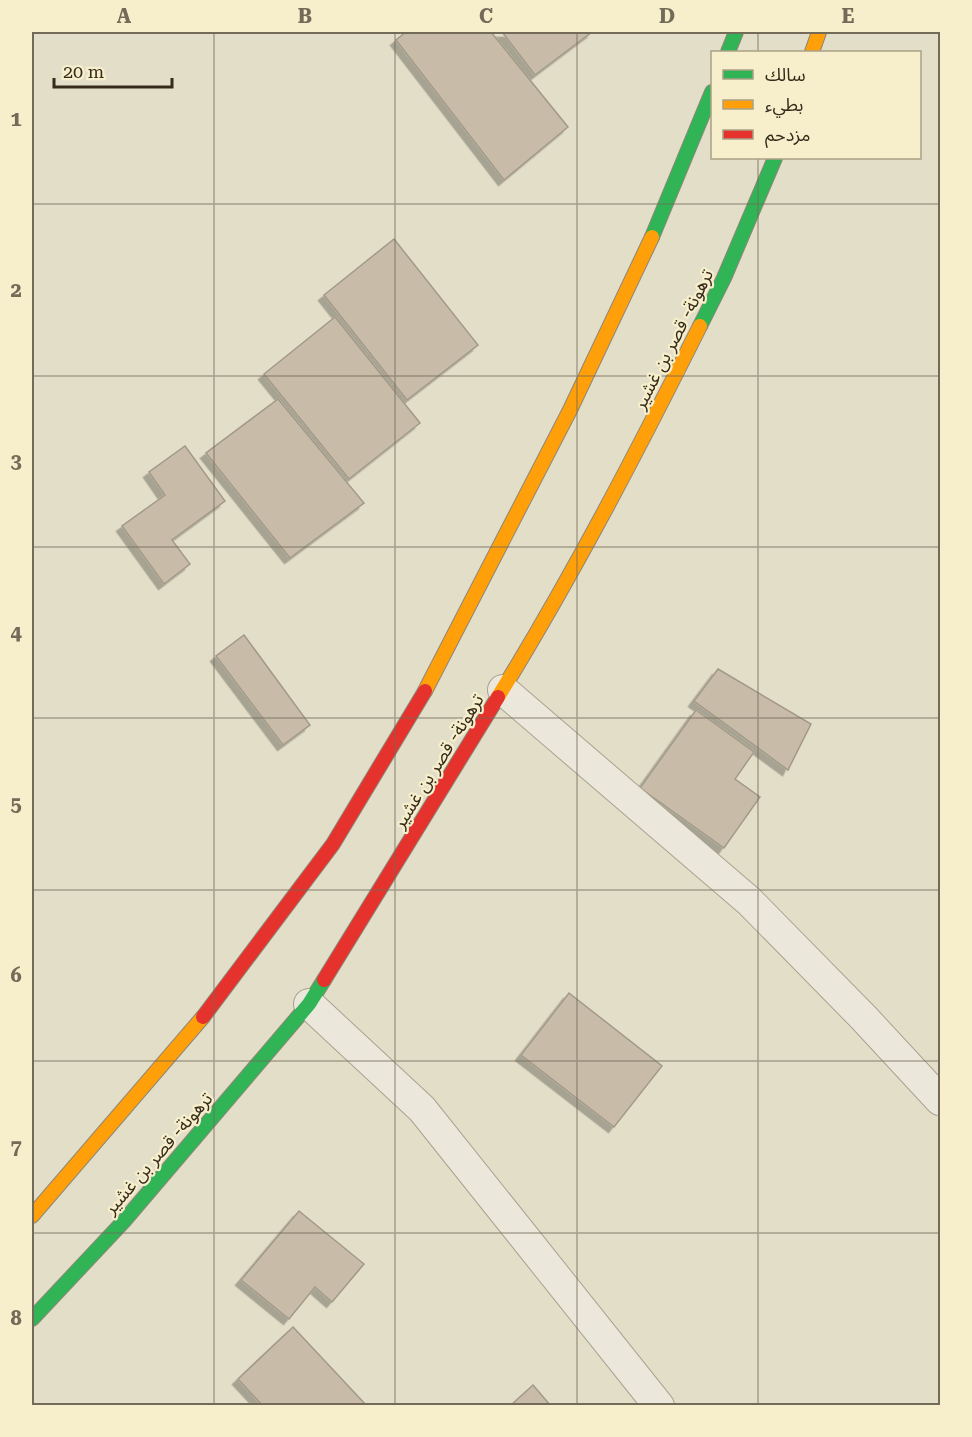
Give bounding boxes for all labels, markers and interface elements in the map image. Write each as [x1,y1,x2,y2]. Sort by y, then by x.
text: A [117,4,132,28]
text: B [298,4,312,28]
text: C [479,4,493,28]
text: D [659,4,675,28]
text: E [842,4,855,28]
scale bar [54,51,172,89]
legend [711,51,921,159]
text: 20 m [63,61,104,82]
text: سالك [765,64,806,85]
text: بطيء [765,94,803,118]
text: 1 [10,107,22,131]
text: مزدحم [765,124,810,148]
street label: ترهونة- قصر بن غشير [628,266,718,414]
text: 2 [10,278,22,302]
text: 3 [10,449,22,473]
text: 4 [10,621,22,645]
street label: ترهونة- قصر بن غشير [388,690,489,833]
text: 5 [10,792,22,816]
text: 6 [10,963,22,987]
street label: ترهونة- قصر بن غشير [99,1088,217,1220]
text: 7 [10,1135,22,1159]
text: 8 [10,1306,22,1330]

